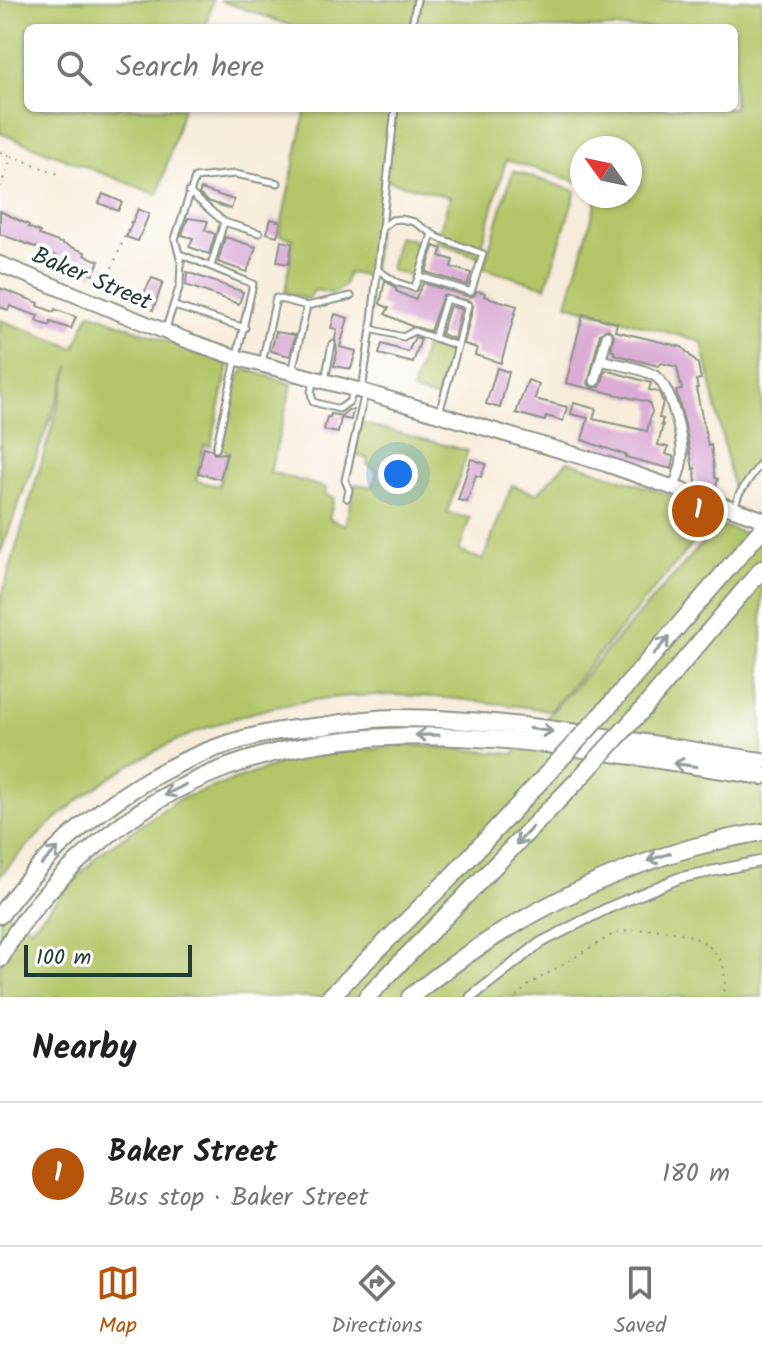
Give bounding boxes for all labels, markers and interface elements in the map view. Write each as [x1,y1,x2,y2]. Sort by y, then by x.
search box [24,24,738,112]
text: Search here [116,44,264,92]
icon: search [52,46,96,90]
north arrow [570,136,642,208]
street label: Baker Street [25,237,158,322]
your location [378,454,418,494]
pin: 1 [672,481,724,541]
one-way arrow [652,636,670,656]
one-way arrow [527,722,554,737]
one-way arrow [414,728,441,743]
one-way arrow [673,757,698,772]
one-way arrow [164,782,188,798]
one-way arrow [516,826,534,846]
one-way arrow [40,847,59,866]
one-way arrow [647,851,672,866]
scale bar [24,941,192,977]
text: 100 m [36,941,91,976]
text: Nearby [32,1022,137,1076]
text: Baker Street [108,1129,278,1177]
text: 1 [54,1153,62,1195]
text: 180 m [662,1153,730,1195]
text: Bus stop · Baker Street [108,1177,369,1219]
tab: Map [96,1261,140,1344]
tab: Directions [331,1261,423,1344]
tab: Saved [614,1261,666,1344]

